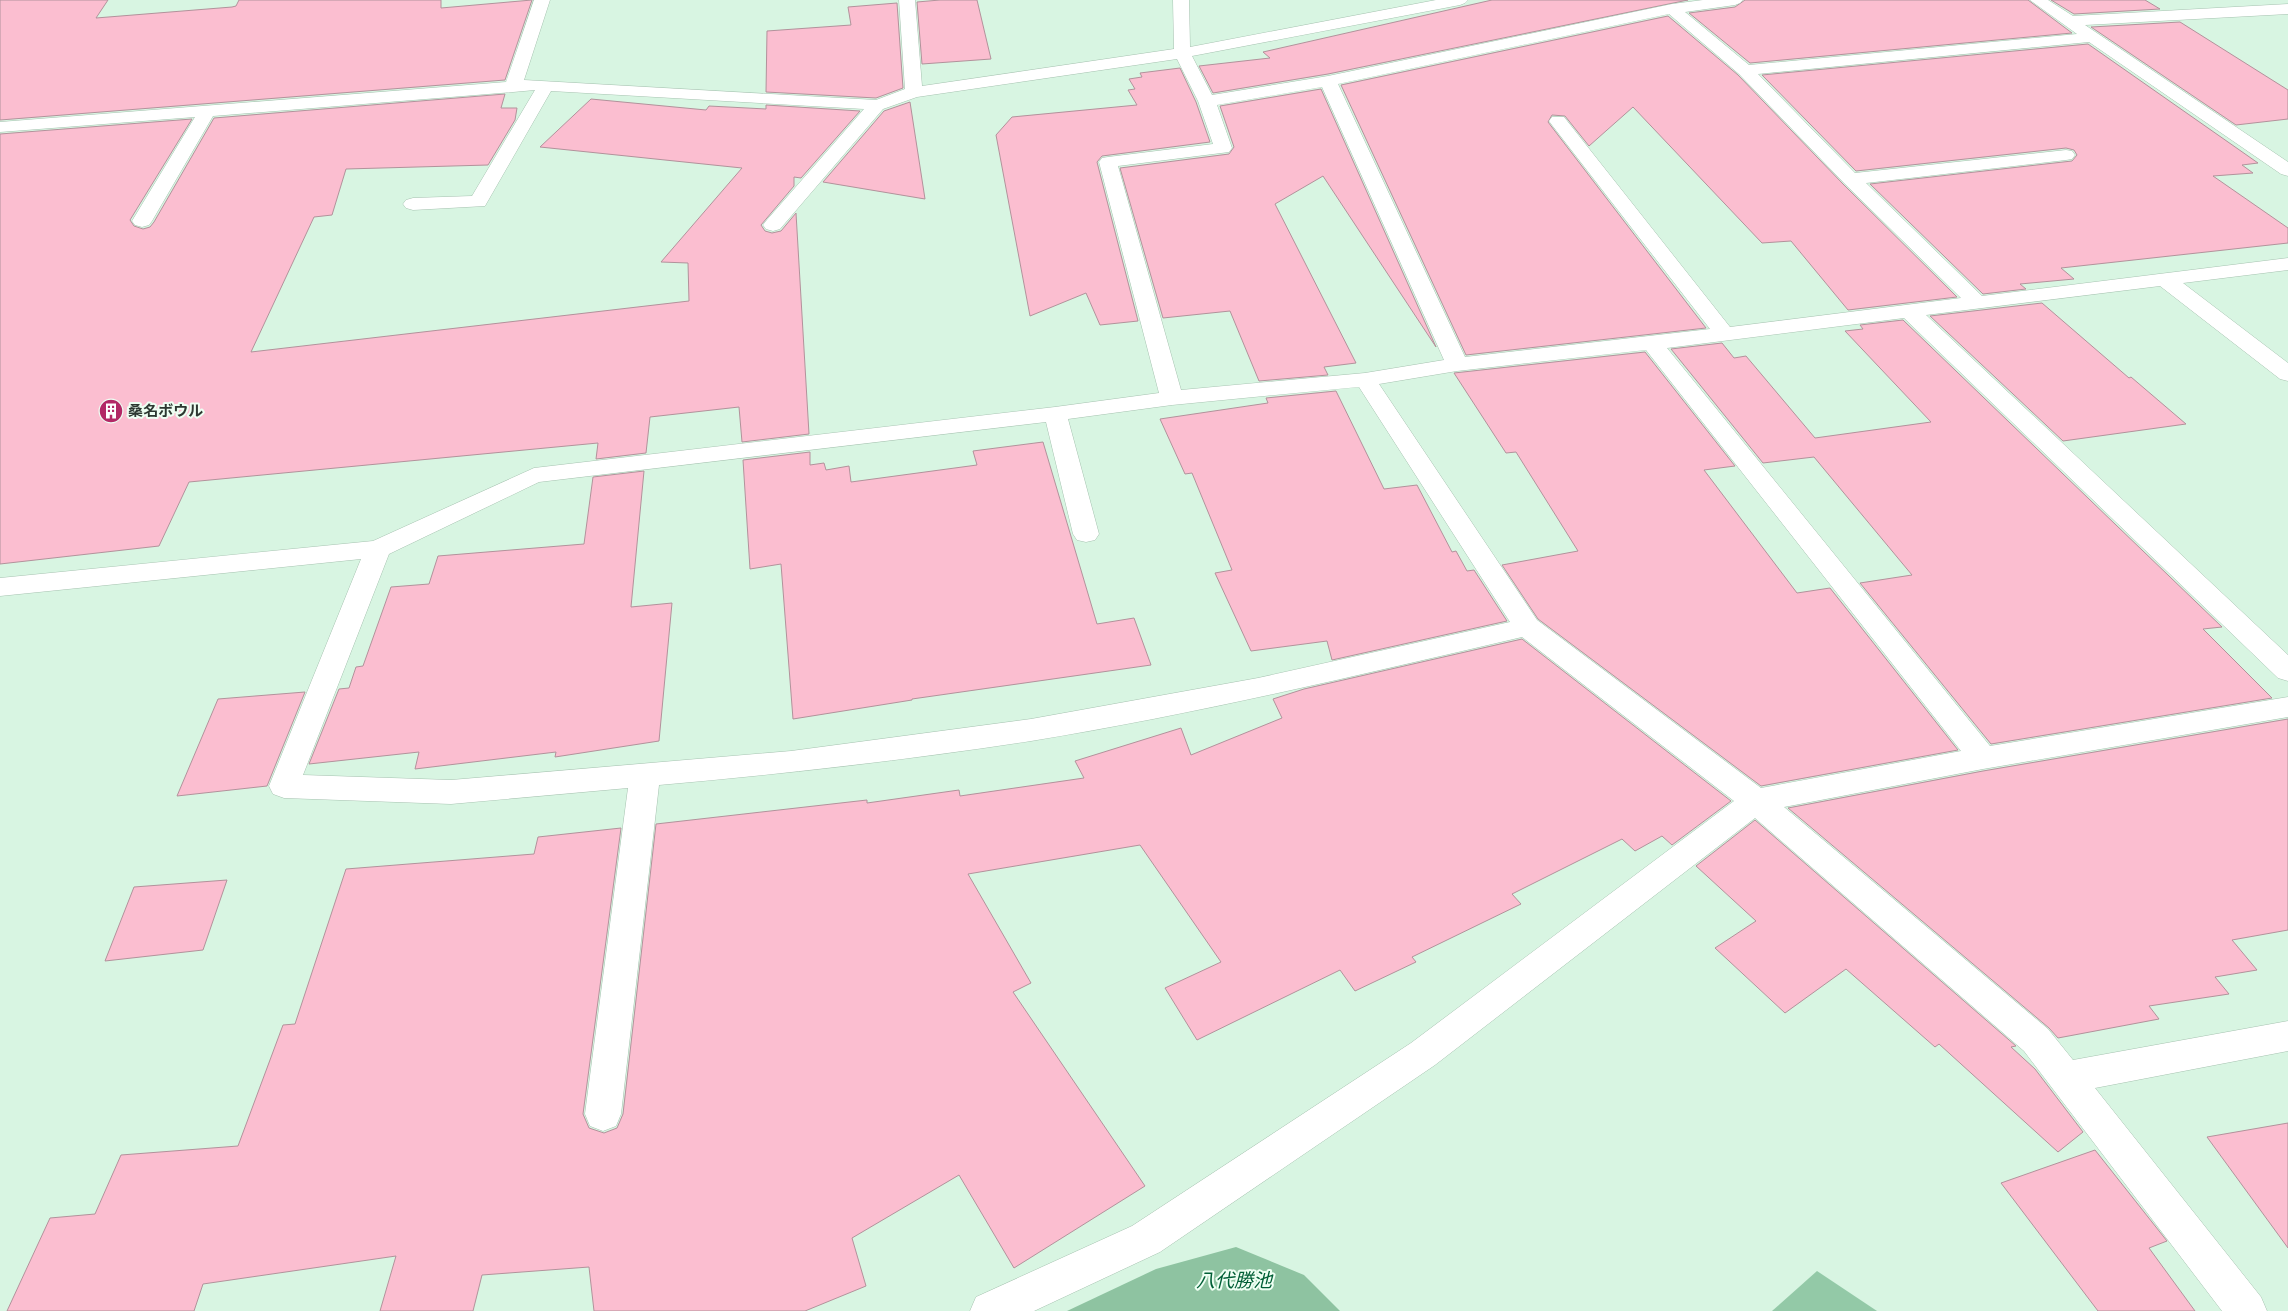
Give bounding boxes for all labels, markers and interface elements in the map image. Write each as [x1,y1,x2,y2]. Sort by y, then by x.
building icon: 桑名ボウル [98,398,124,424]
place label: 桑名ボウル [128,401,203,420]
water label: 八代勝池 [1196,1269,1274,1292]

